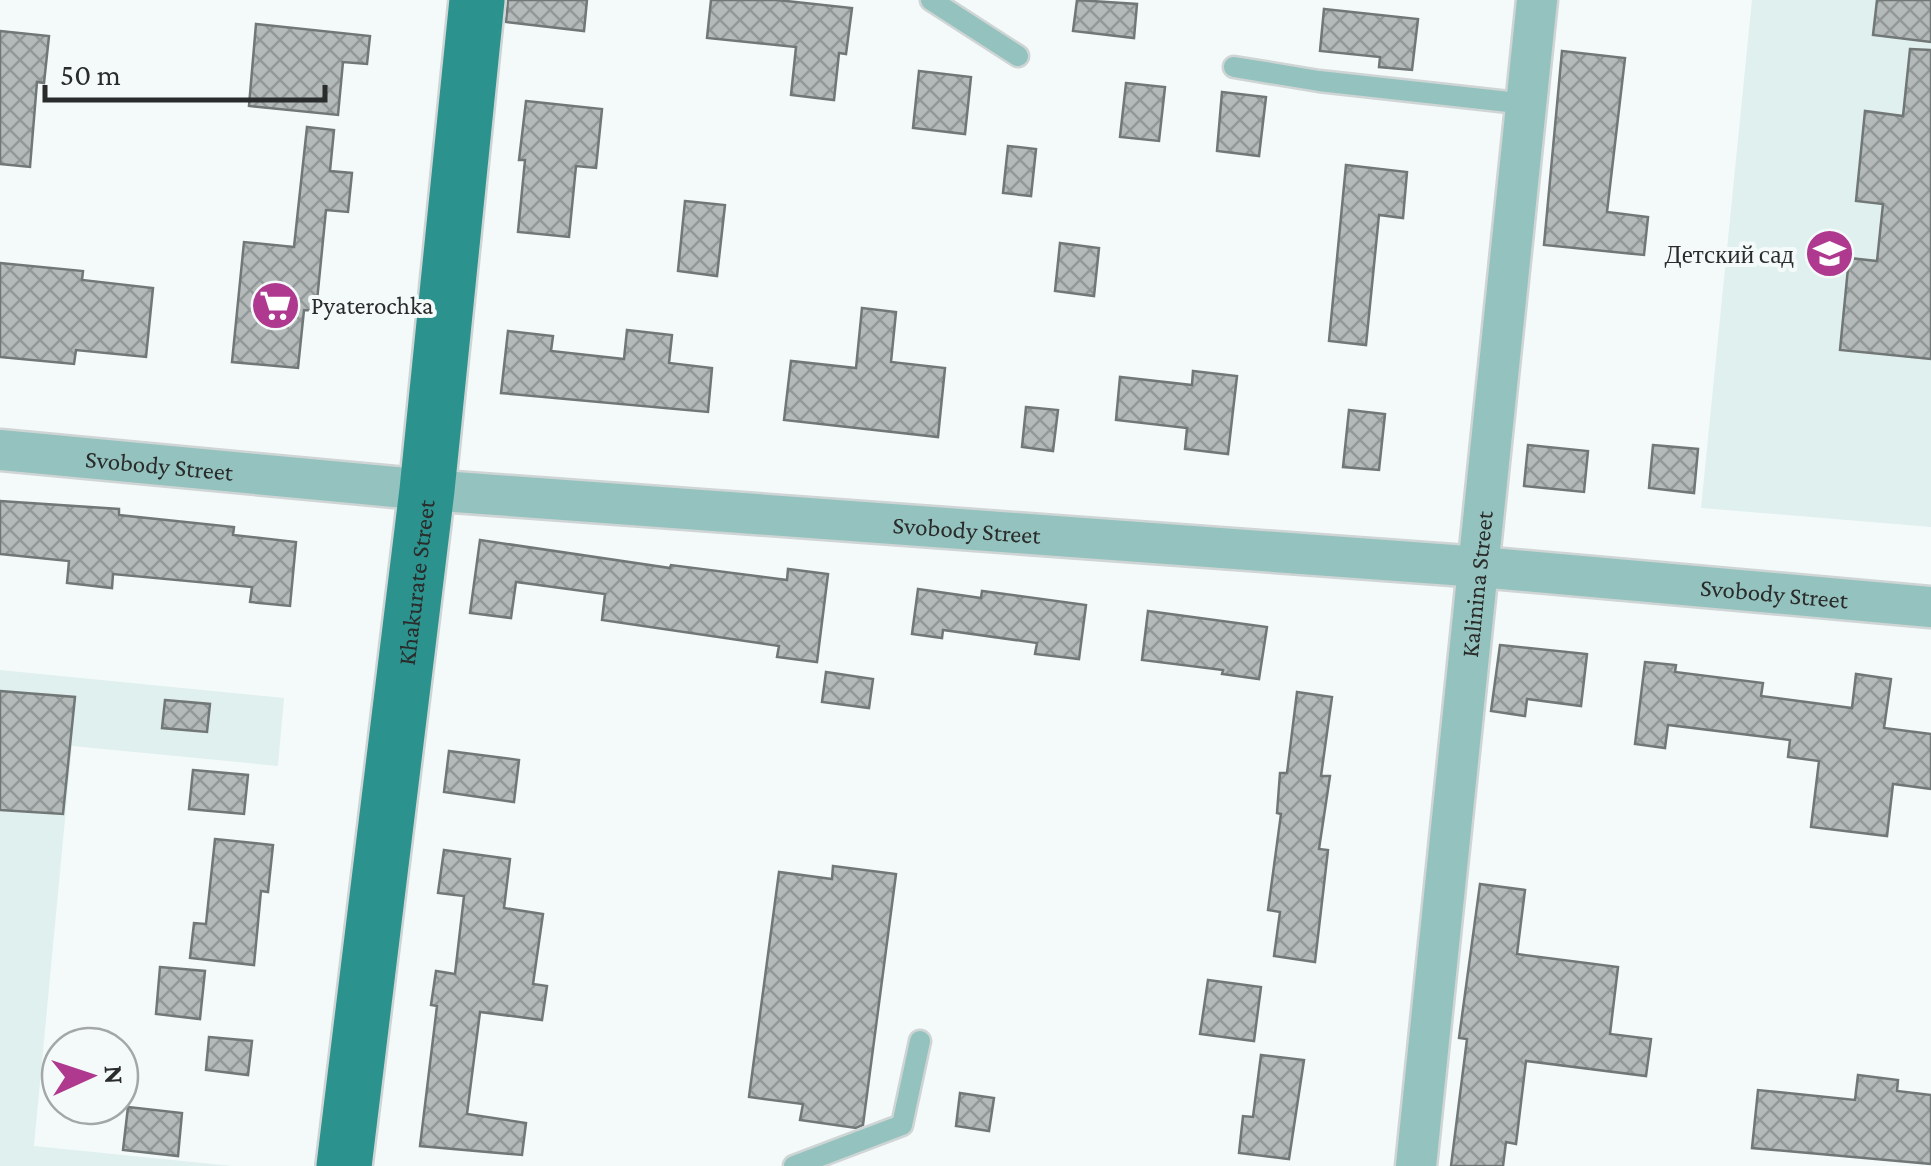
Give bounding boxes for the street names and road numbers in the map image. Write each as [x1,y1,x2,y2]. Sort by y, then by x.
street label: Svobody Street [84,445,235,485]
street label: Khakurate Street [392,497,439,667]
street label: Kalinina Street [1455,509,1497,659]
street label: Svobody Street [892,511,1042,548]
street label: Svobody Street [1699,573,1850,613]

